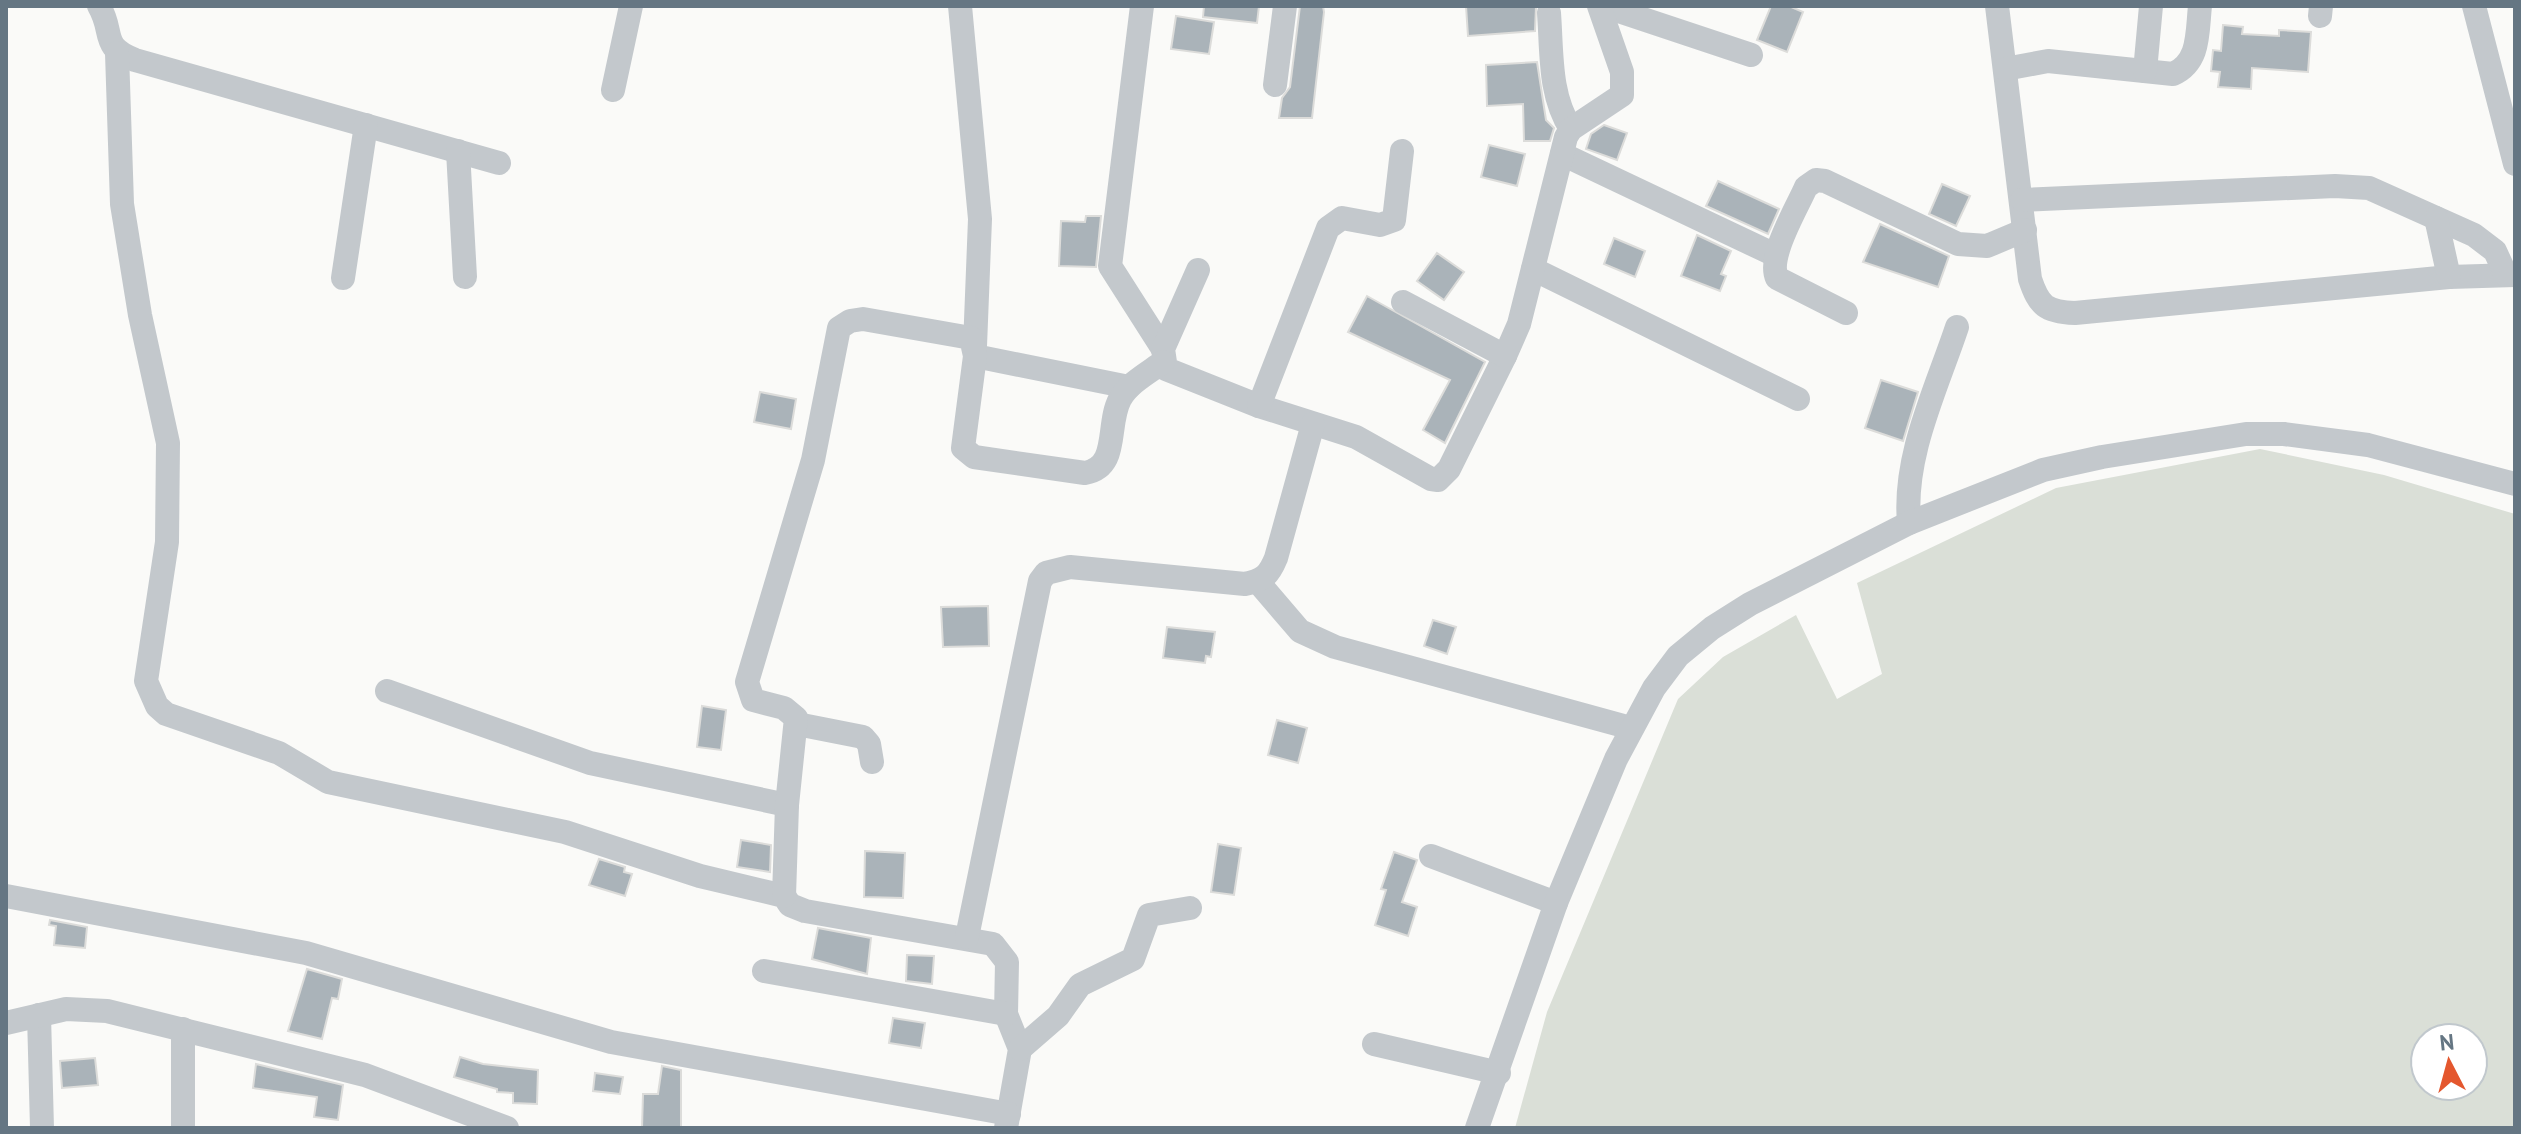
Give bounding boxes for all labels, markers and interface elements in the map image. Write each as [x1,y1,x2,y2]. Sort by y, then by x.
north arrow [2409,1022,2489,1102]
text: N [2438,1027,2456,1057]

